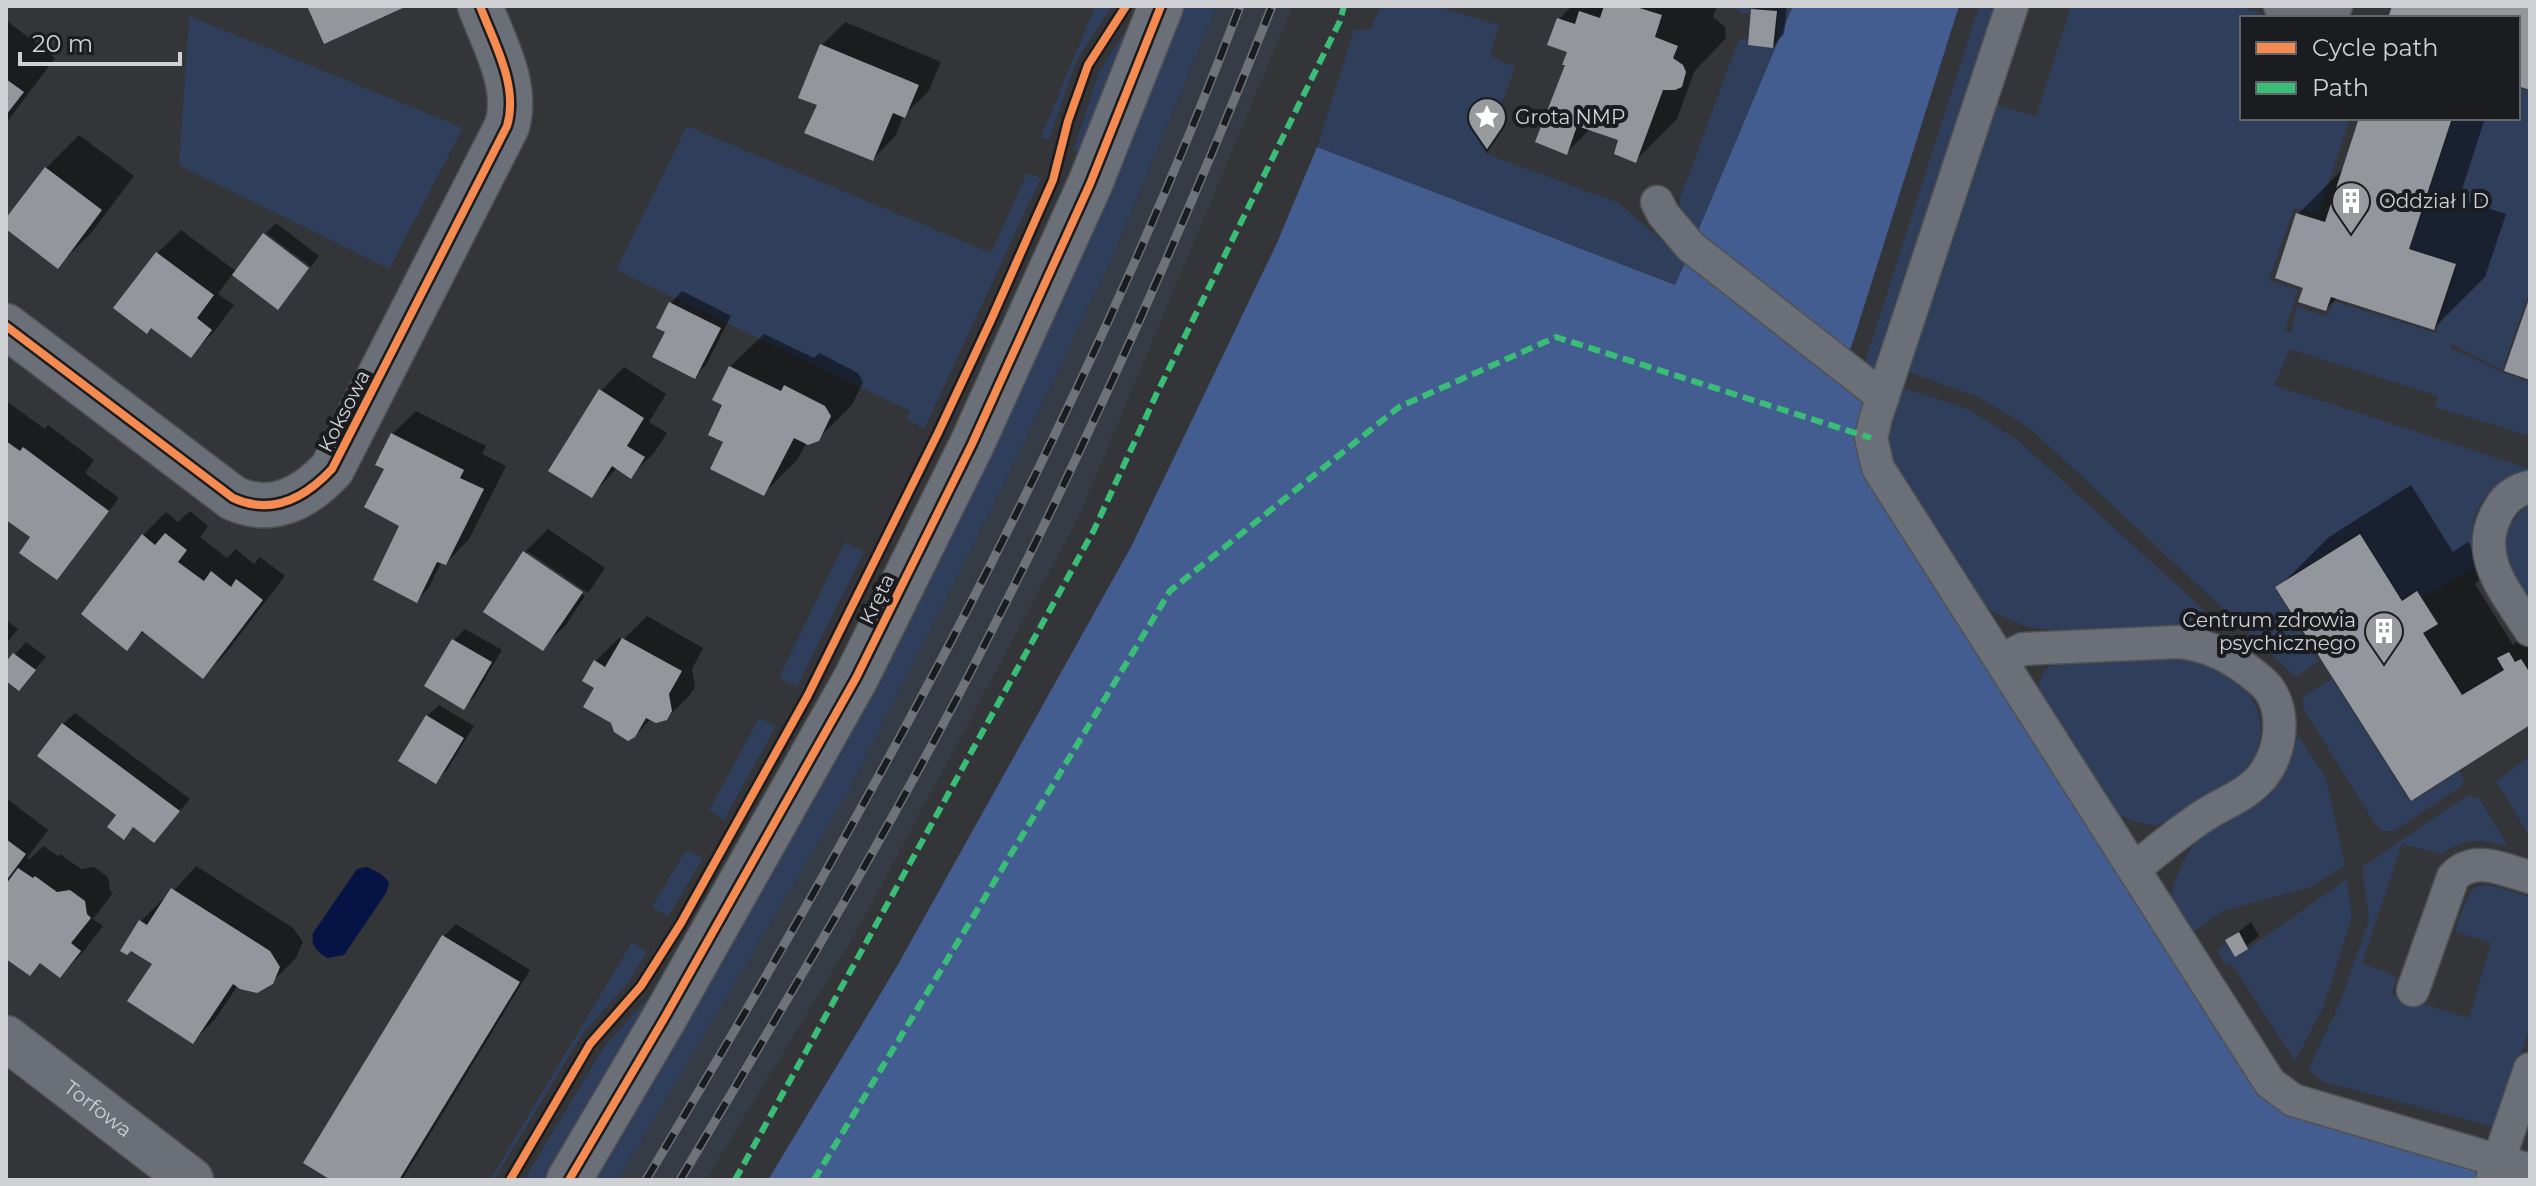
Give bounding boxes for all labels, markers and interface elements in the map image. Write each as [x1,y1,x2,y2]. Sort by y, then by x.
scale bar [20,16,180,66]
legend [2240,16,2520,120]
text: 20 m [32,29,93,58]
text: Cycle path [2312,33,2439,62]
text: Path [2312,73,2369,102]
place icon: Grota NMP [1466,96,1508,151]
place label: Grota NMP [1515,105,1625,129]
building icon: Oddział I D [2330,180,2372,235]
place label: Oddział I D [2379,189,2489,213]
street label: Koksowa [313,366,375,456]
street label: Kręta [855,570,899,628]
place label: Centrum zdrowia psychicznego [2182,608,2356,655]
building icon: Centrum zdrowia psychicznego [2363,610,2405,665]
street label: Torfowa [59,1075,137,1142]

